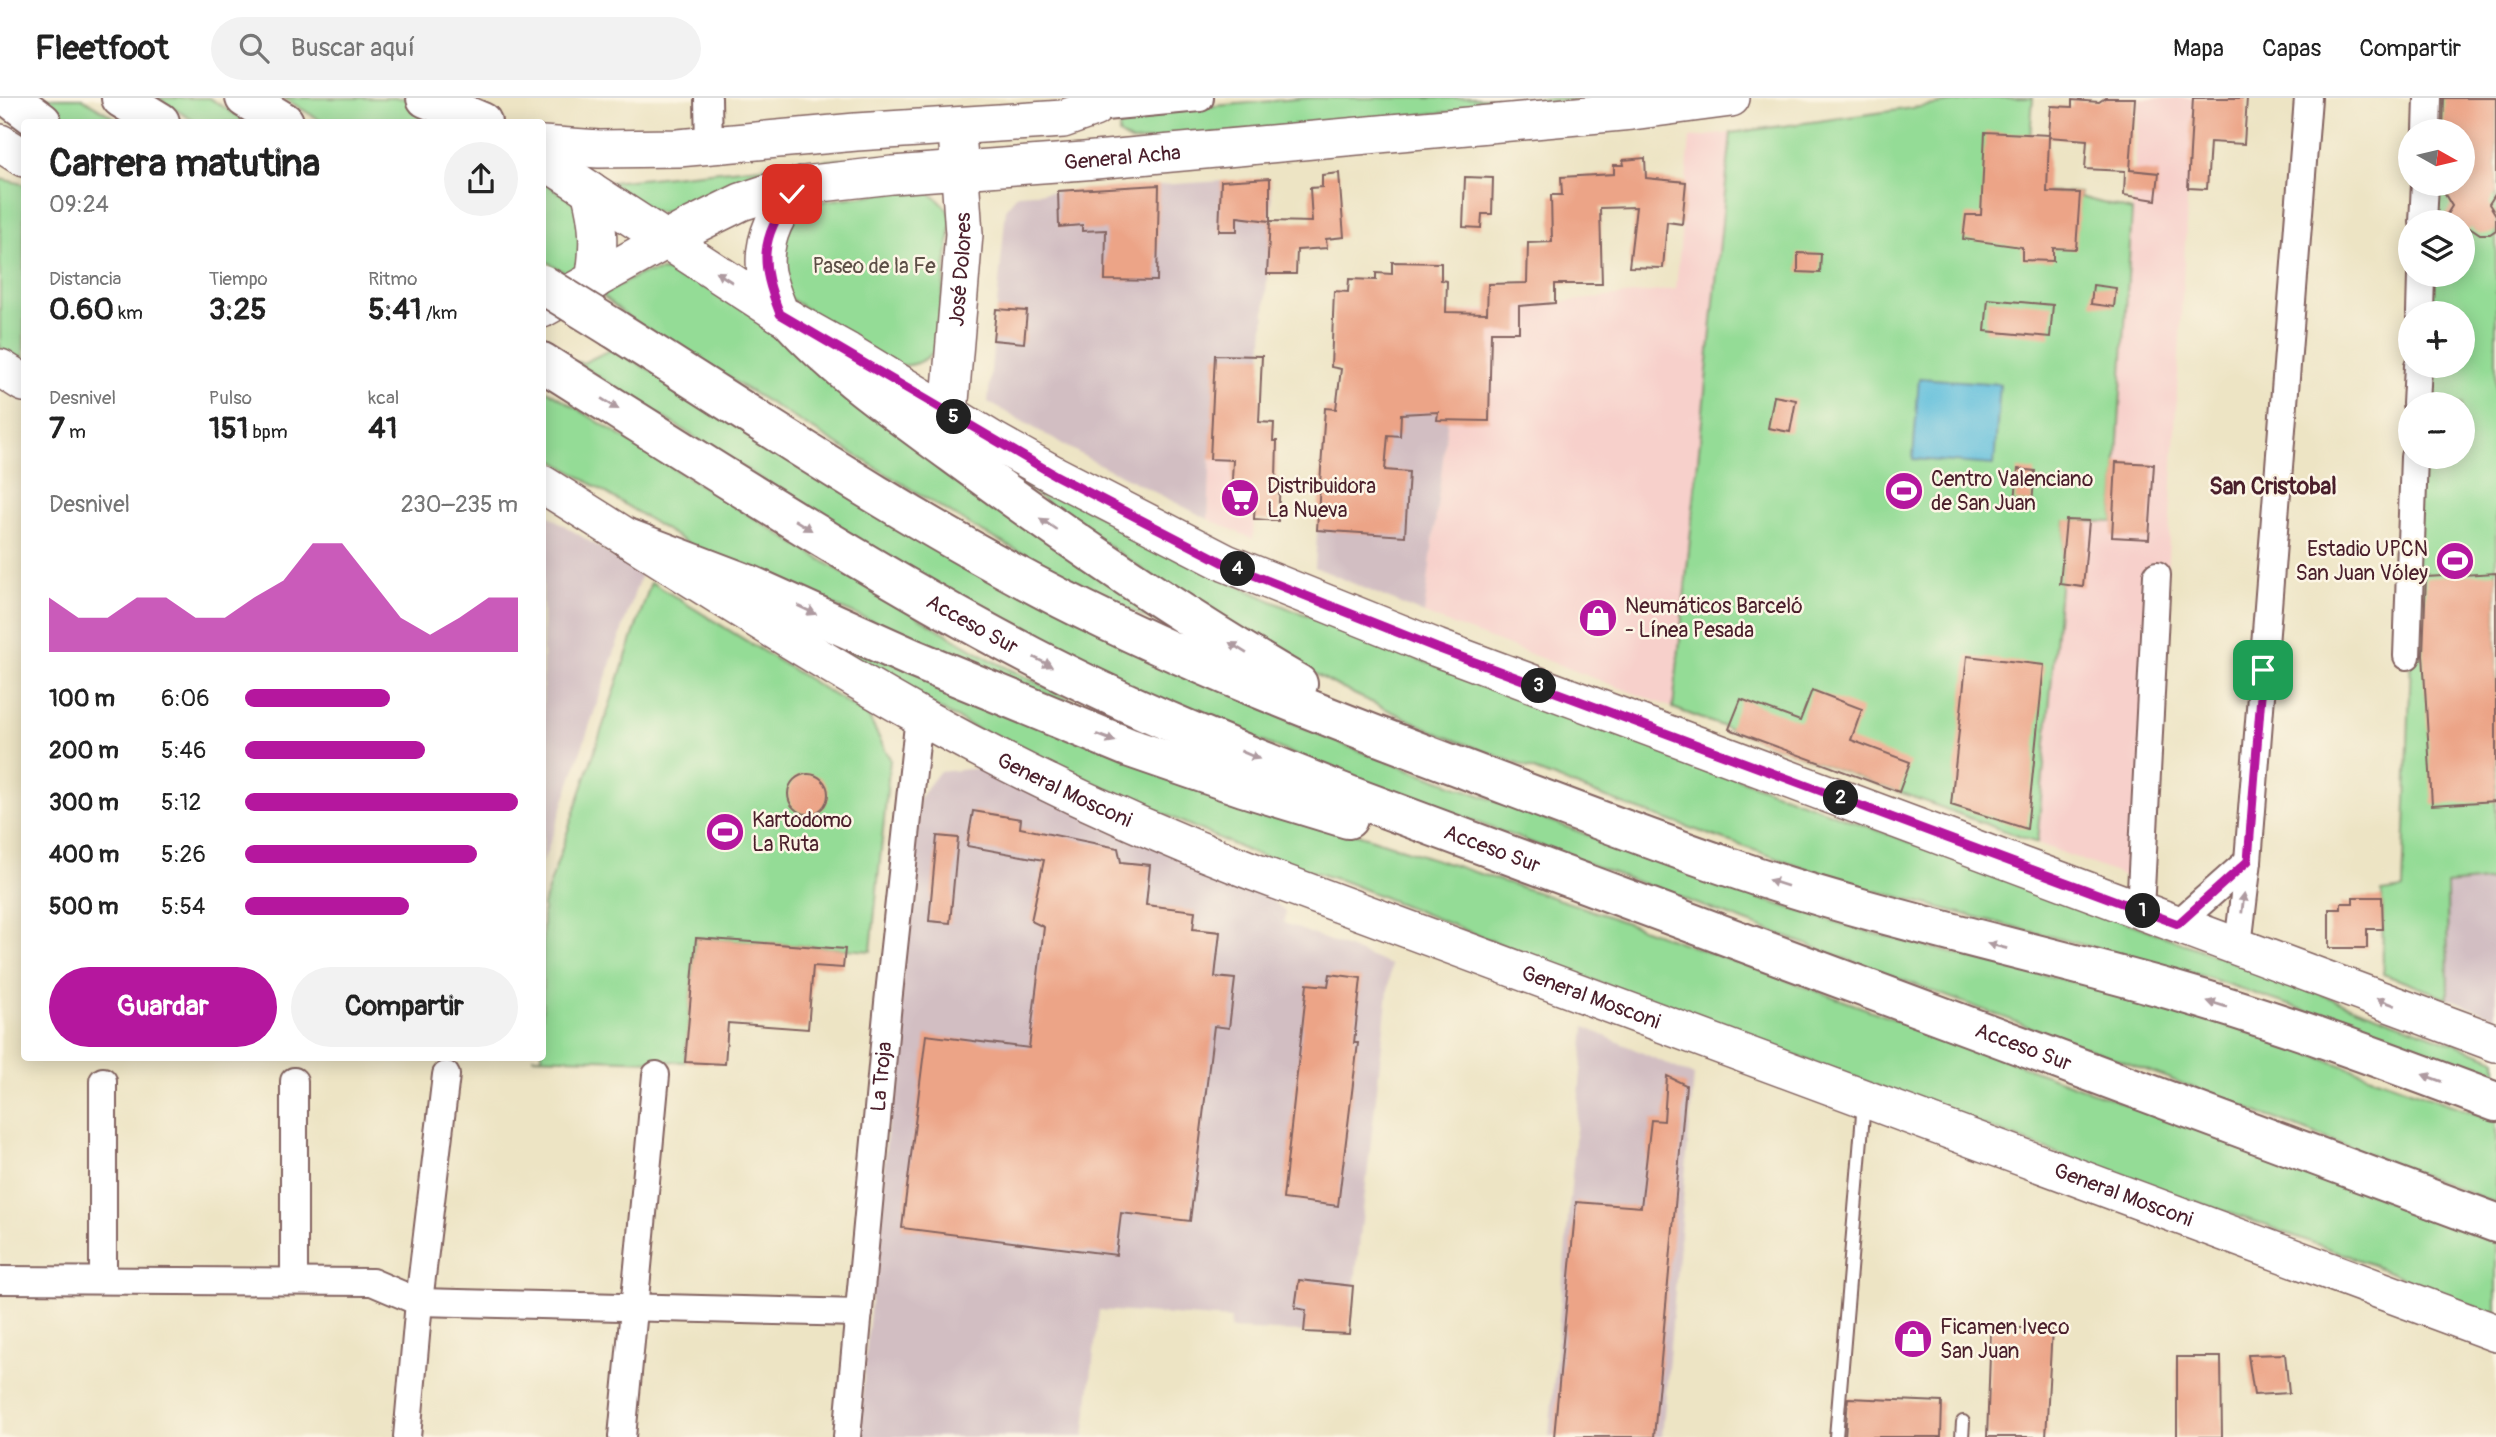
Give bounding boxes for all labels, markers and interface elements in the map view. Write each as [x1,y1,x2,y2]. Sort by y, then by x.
search box [211,17,701,80]
text: Fleetfoot [35,28,169,69]
icon: search [235,29,273,67]
text: Buscar aquí [291,32,415,64]
text: Mapa [2173,34,2224,63]
text: Capas [2262,34,2321,63]
text: Compartir [2359,34,2461,63]
north arrow [2398,119,2474,196]
map controls [2398,119,2475,469]
street label: General Acha [1063,139,1182,176]
text: Carrera matutina [49,140,320,188]
button: share [444,142,518,216]
pin [762,164,822,224]
icon: check [773,175,811,213]
text: 09:24 [49,190,109,219]
button: layers [2398,210,2475,287]
street label: José Dolores [943,211,978,327]
park label: Paseo de la Fe [812,253,936,280]
text: Distancia [49,267,121,291]
text: Tiempo [209,267,268,291]
text: Ritmo [368,267,417,291]
one-way arrow [715,270,733,284]
text: 0.60 [49,291,114,328]
text: 3:25 [209,291,266,328]
text: 5:41 [368,291,422,328]
text: km [114,301,143,325]
text: /km [422,301,457,325]
button: + [2398,301,2475,378]
text: Desnivel [49,386,116,410]
text: Pulso [209,386,252,410]
text: kcal [368,386,399,410]
button: − [2398,392,2475,469]
one-way arrow [601,398,620,411]
pin: 5 [936,400,972,434]
text: 5 [948,404,959,428]
text: 7 [49,410,65,447]
text: 151 [209,410,248,447]
text: 41 [368,410,397,447]
text: m [65,420,86,444]
text: bpm [248,420,288,444]
place label: Centro Valenciano de San Juan [1931,466,2093,517]
sports icon: Centro Valenciano de San Juan [1883,470,1925,512]
district label: San Cristobal [2209,472,2337,501]
place label: Distribuidora La Nueva [1267,473,1376,524]
supermarket icon: Distribuidora La Nueva [1219,477,1261,519]
text: Desnivel [49,490,130,519]
text: 230–235 m [401,490,518,519]
one-way arrow [1039,517,1057,531]
one-way arrow [794,518,813,531]
place label: Estadio UPCN San Juan Vóley [2296,536,2428,587]
sports icon: Estadio UPCN San Juan Vóley [2434,540,2476,582]
pin: 4 [1220,552,1256,587]
text: 4 [1232,556,1243,580]
street label: Acceso Sur [922,588,1023,661]
place label: Neumáticos Barceló - Línea Pesada [1625,593,1803,644]
shop icon: Neumáticos Barceló - Línea Pesada [1577,597,1619,639]
one-way arrow [797,604,817,616]
pin [2233,640,2293,700]
one-way arrow [1228,642,1247,655]
icon: arrive [2244,651,2282,689]
one-way arrow [1033,656,1053,668]
pin: 3 [1522,668,1556,704]
text: 3 [1533,673,1544,697]
text: 100 m [49,684,115,713]
text: 6:06 [161,684,210,713]
one-way arrow [1096,733,1117,744]
text: 200 m [49,736,119,765]
text: 5:46 [161,736,206,765]
street label: General Mosconi [993,746,1136,834]
one-way arrow [1240,750,1261,761]
pin: 2 [1824,780,1858,816]
text: 2 [1835,785,1846,809]
text: 300 m [49,788,119,817]
text: 5:12 [161,788,201,817]
place label: Kartodomo La Ruta [752,807,852,858]
sports icon: Kartodomo La Ruta [704,811,746,853]
street label: Acceso Sur [1440,818,1545,879]
text: 400 m [49,840,119,869]
text: 5:26 [161,840,206,869]
one-way arrow [1768,878,1789,888]
text: 500 m [49,892,118,921]
text: 5:54 [161,892,205,921]
one-way arrow [2237,892,2248,914]
pin: 1 [2126,894,2160,928]
text: 1 [2139,898,2146,922]
one-way arrow [1986,940,2008,951]
street label: General Mosconi [1518,959,1664,1035]
button: Guardar [49,967,277,1047]
button: Compartir [291,967,518,1047]
one-way arrow [2376,996,2397,1007]
one-way arrow [2206,998,2227,1008]
street label: Acceso Sur [1972,1017,2076,1077]
street label: La Troja [864,1040,898,1113]
one-way arrow [2422,1072,2443,1083]
street label: General Mosconi [2050,1157,2197,1233]
place label: Ficamen Iveco San Juan [1940,1314,2070,1365]
shop icon: Ficamen Iveco San Juan [1892,1318,1934,1360]

